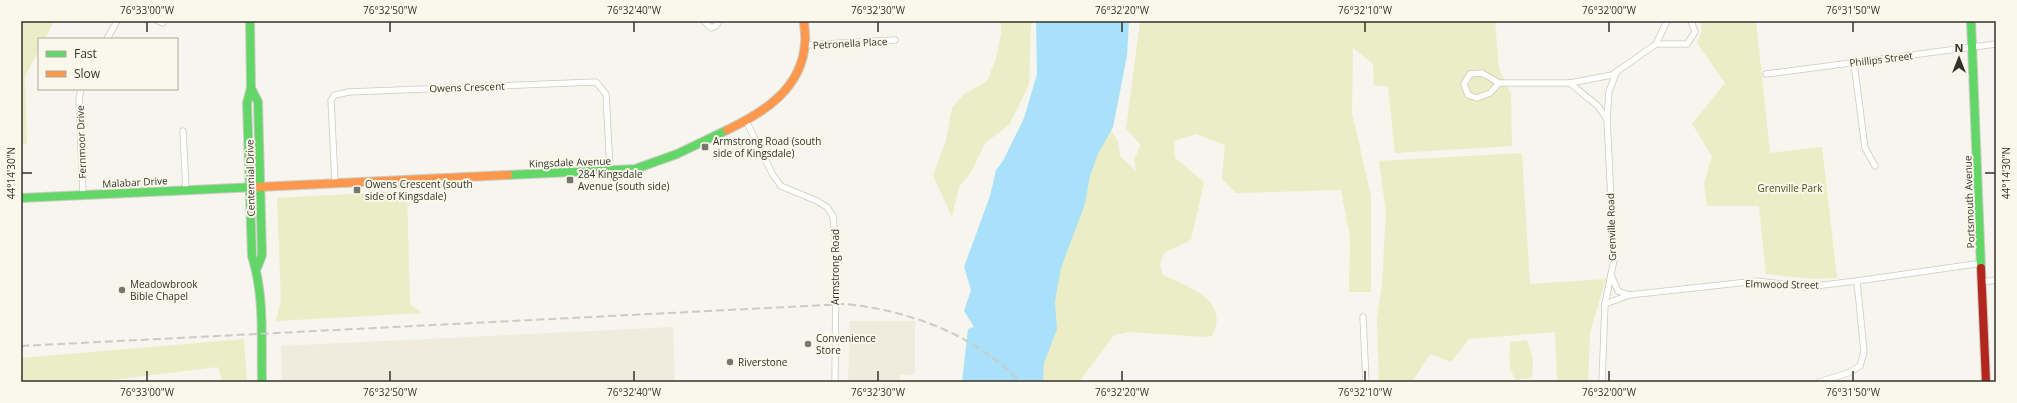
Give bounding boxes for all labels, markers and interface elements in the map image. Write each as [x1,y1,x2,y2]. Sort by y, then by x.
text: 76°33'00"W [120,3,175,17]
text: 76°32'50"W [363,3,418,17]
text: 76°32'40"W [607,3,662,17]
text: 76°32'30"W [851,3,906,17]
text: 76°32'20"W [1095,3,1150,17]
text: 76°32'10"W [1338,3,1393,17]
text: 76°32'00"W [1582,3,1637,17]
text: 76°31'50"W [1826,3,1881,17]
street label: Petronella Place [812,34,888,52]
legend [38,38,178,90]
north arrow [1939,38,1979,78]
text: N [1955,40,1963,55]
text: Fast [74,45,97,62]
street label: Phillips Street [1849,48,1914,70]
text: Slow [74,65,101,82]
street label: Owens Crescent [429,79,505,95]
street label: Fernmoor Drive [73,105,89,179]
place label: Armstrong Road (south side of Kingsdale) [713,134,821,160]
street label: Centennial Drive [242,139,258,217]
marker: Armstrong Road (south side of Kingsdale) [700,142,710,152]
text: 44°14'30"N [4,147,18,199]
text: 44°14'30"N [1999,147,2013,199]
street label: Kingsdale Avenue [529,154,612,170]
street label: Portsmouth Avenue [1960,155,1978,249]
place label: 284 Kingsdale Avenue (south side) [578,167,670,193]
street label: Malabar Drive [102,173,168,191]
marker: 284 Kingsdale Avenue (south side) [565,175,575,185]
place label: Owens Crescent (south side of Kingsdale) [365,177,473,203]
park label: Grenville Park [1758,181,1823,195]
marker: Owens Crescent (south side of Kingsdale) [352,185,362,195]
street label: Grenville Road [1603,193,1619,261]
street label: Armstrong Road [828,229,842,305]
street label: Elmwood Street [1745,276,1819,292]
place label: Meadowbrook Bible Chapel [130,277,198,303]
marker: Meadowbrook Bible Chapel [117,285,127,295]
place label: Convenience Store [816,331,876,357]
marker: Convenience Store [803,339,813,349]
place label: Riverstone [738,355,788,369]
marker: Riverstone [725,357,735,367]
text: 76°33'00"W [120,385,175,399]
text: 76°32'50"W [363,385,418,399]
text: 76°32'40"W [607,385,662,399]
text: 76°32'30"W [851,385,906,399]
text: 76°32'20"W [1095,385,1150,399]
text: 76°32'10"W [1338,385,1393,399]
text: 76°32'00"W [1582,385,1637,399]
text: 76°31'50"W [1826,385,1881,399]

